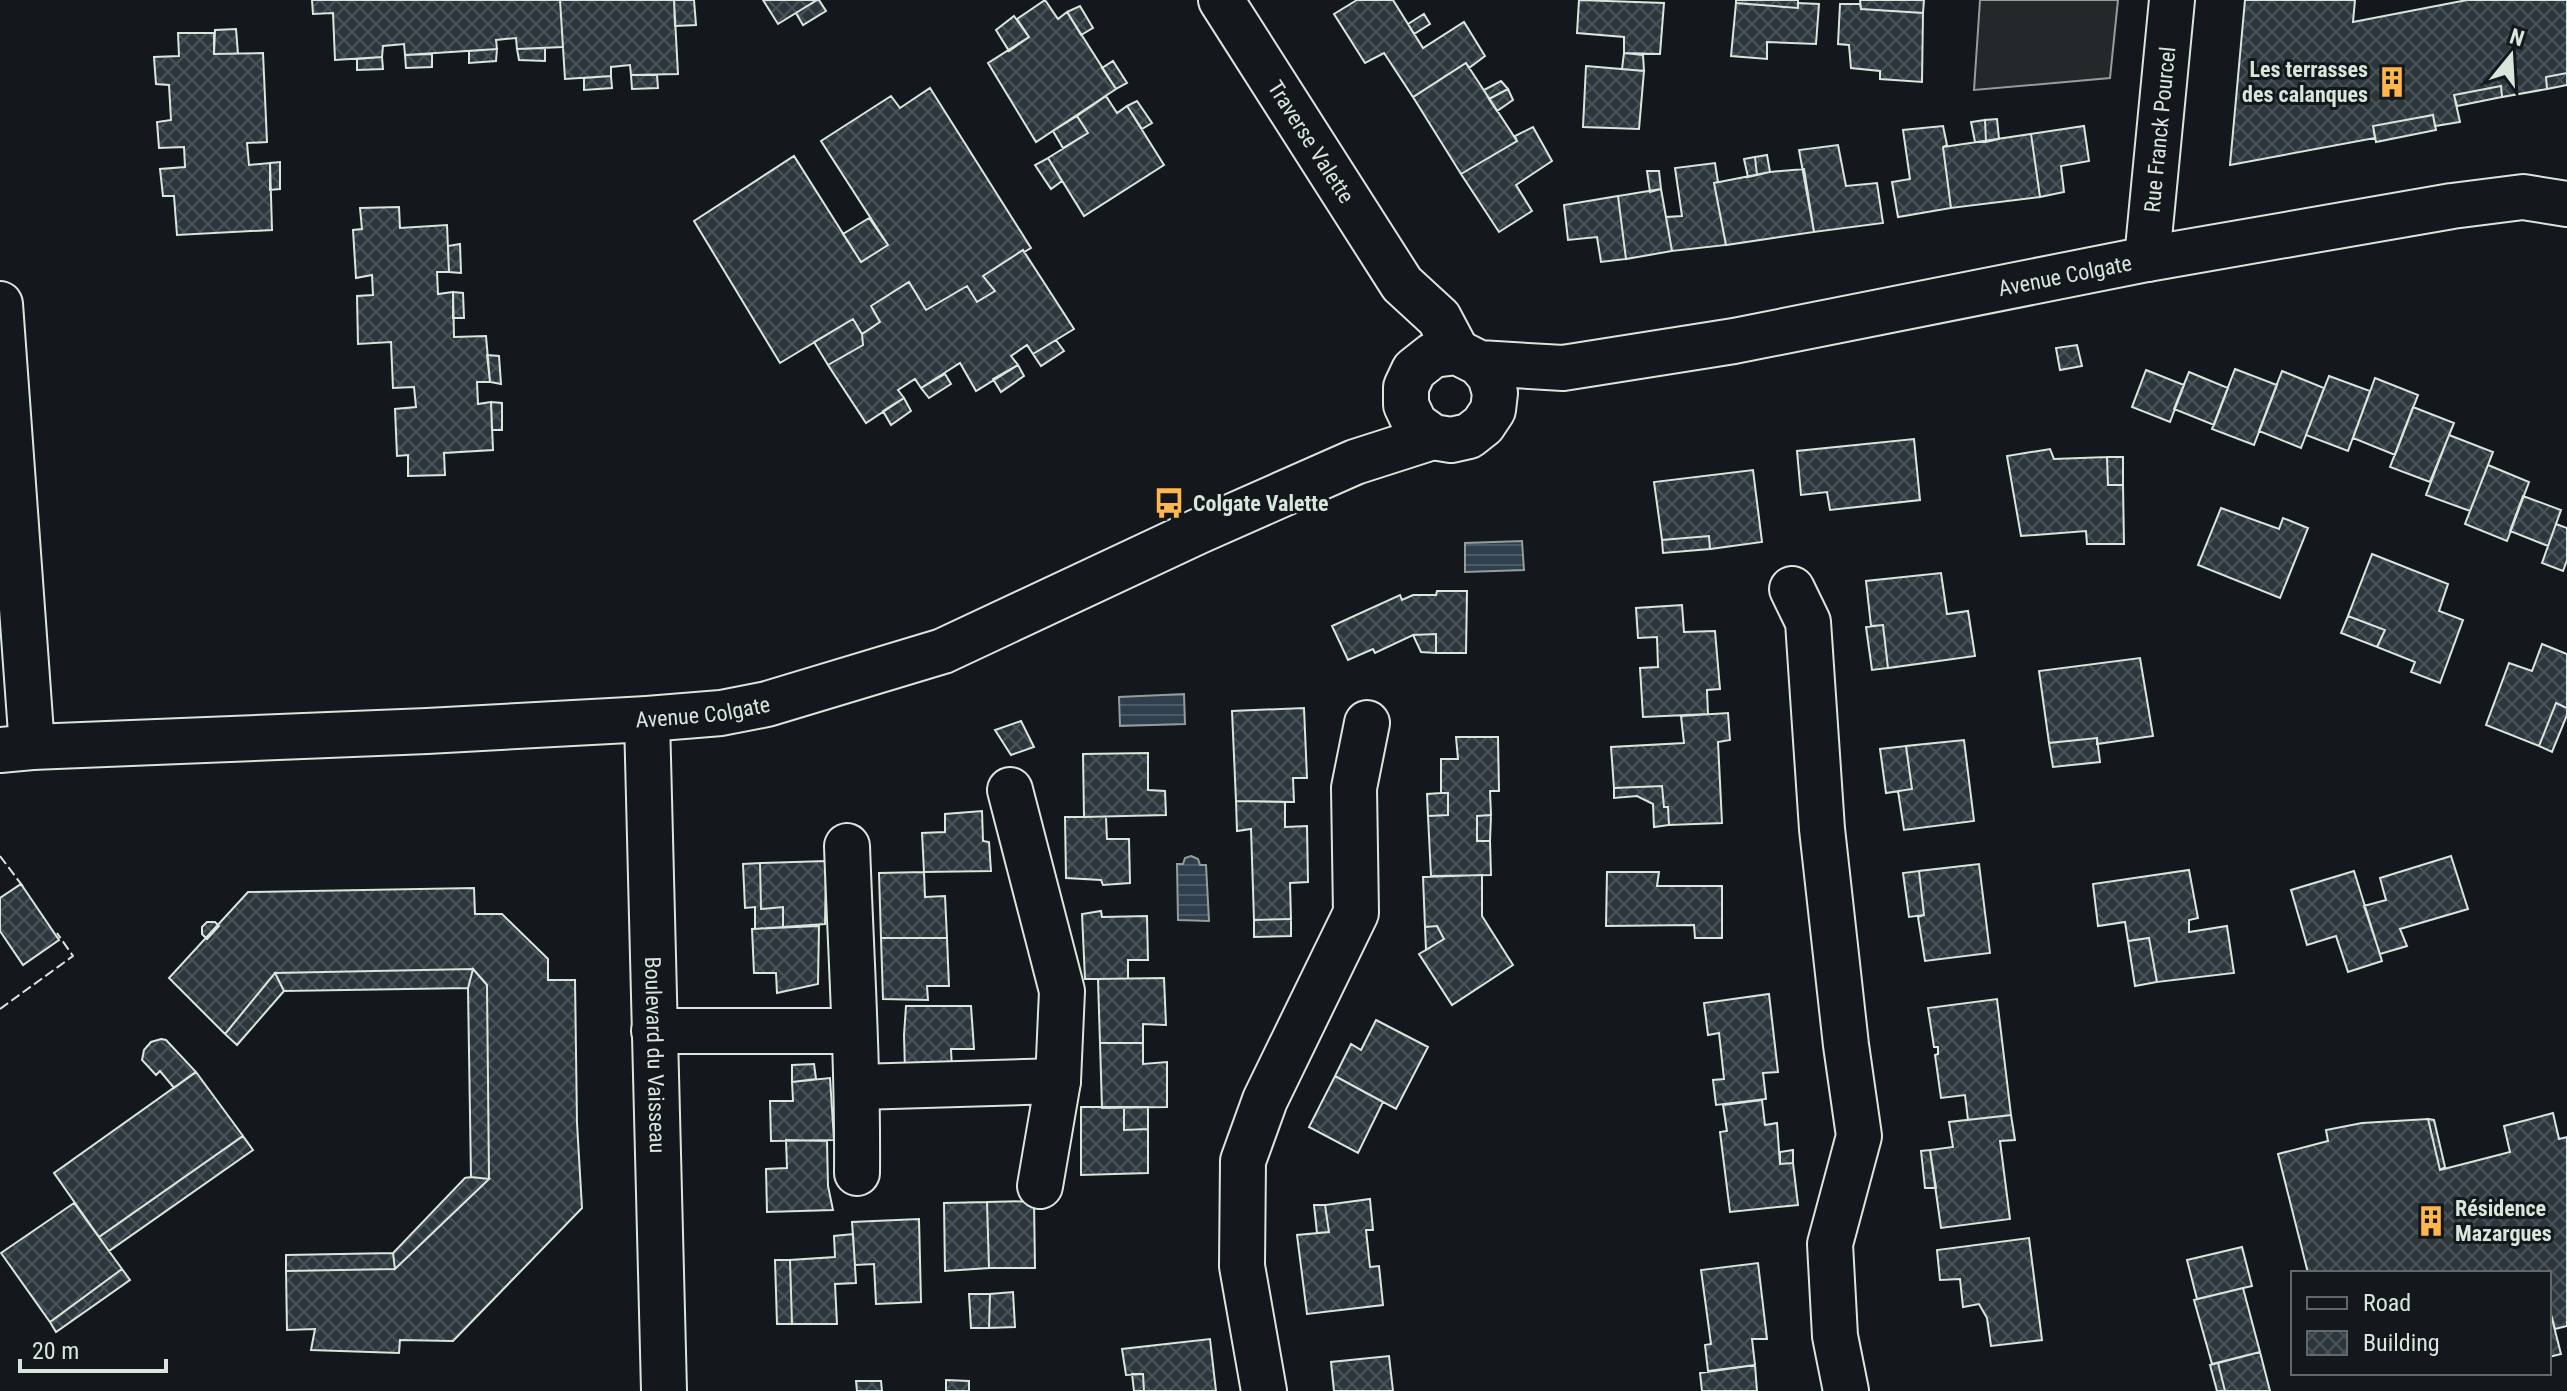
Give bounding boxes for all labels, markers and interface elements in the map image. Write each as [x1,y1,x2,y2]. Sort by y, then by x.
north arrow [2471,16,2551,96]
text: N [2507,23,2527,51]
street label: Rue Franck Pourcel [2140,46,2180,214]
place label: Les terrasses des calanques [2242,57,2368,107]
building icon: Les terrasses des calanques [2375,65,2409,99]
street label: Traverse Valette [1263,76,1359,208]
street label: Avenue Colgate [1996,250,2134,301]
bus stop icon: Colgate Valette [1152,486,1186,520]
place label: Colgate Valette [1193,491,1328,516]
street label: Avenue Colgate [635,692,772,733]
street label: Boulevard du Vaisseau [640,956,670,1154]
place label: Résidence Mazargues [2455,1196,2552,1246]
building icon: Résidence Mazargues [2414,1204,2448,1238]
legend [2291,1271,2551,1375]
text: Road [2363,1289,2411,1317]
scale bar [20,1323,166,1373]
text: Building [2363,1329,2440,1357]
text: 20 m [32,1337,79,1365]

